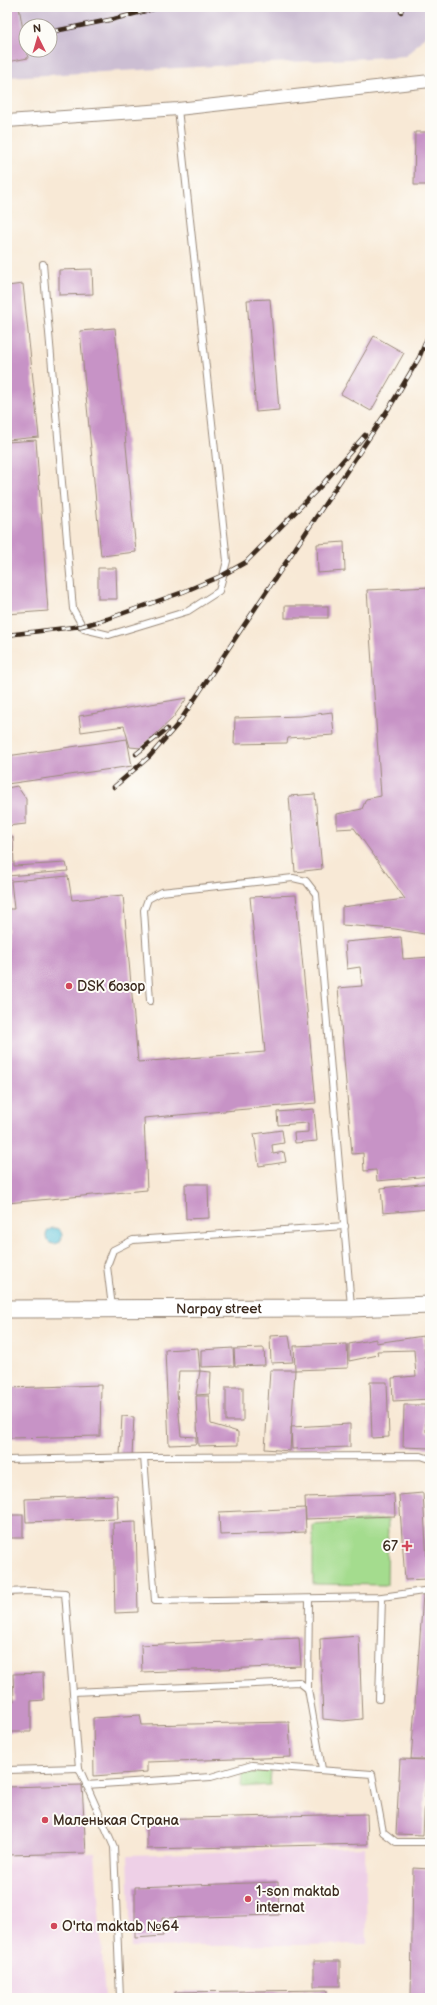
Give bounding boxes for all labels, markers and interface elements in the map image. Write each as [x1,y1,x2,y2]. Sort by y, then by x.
north arrow [18,18,58,58]
text: N [32,22,42,35]
place label: DSK бозор [77,978,145,995]
marker: DSK бозор [64,981,74,991]
street label: Narpay street [176,1300,263,1317]
place label: 67 [383,1538,398,1555]
marker: 67 [401,1540,413,1552]
place label: Маленькая Страна [53,1812,180,1829]
marker: Маленькая Страна [40,1815,50,1825]
place label: 1-son maktab internat [256,1883,340,1916]
marker: 1-son maktab internat [243,1894,253,1904]
place label: O'rta maktab №64 [62,1918,179,1935]
marker: O'rta maktab №64 [49,1921,59,1931]

